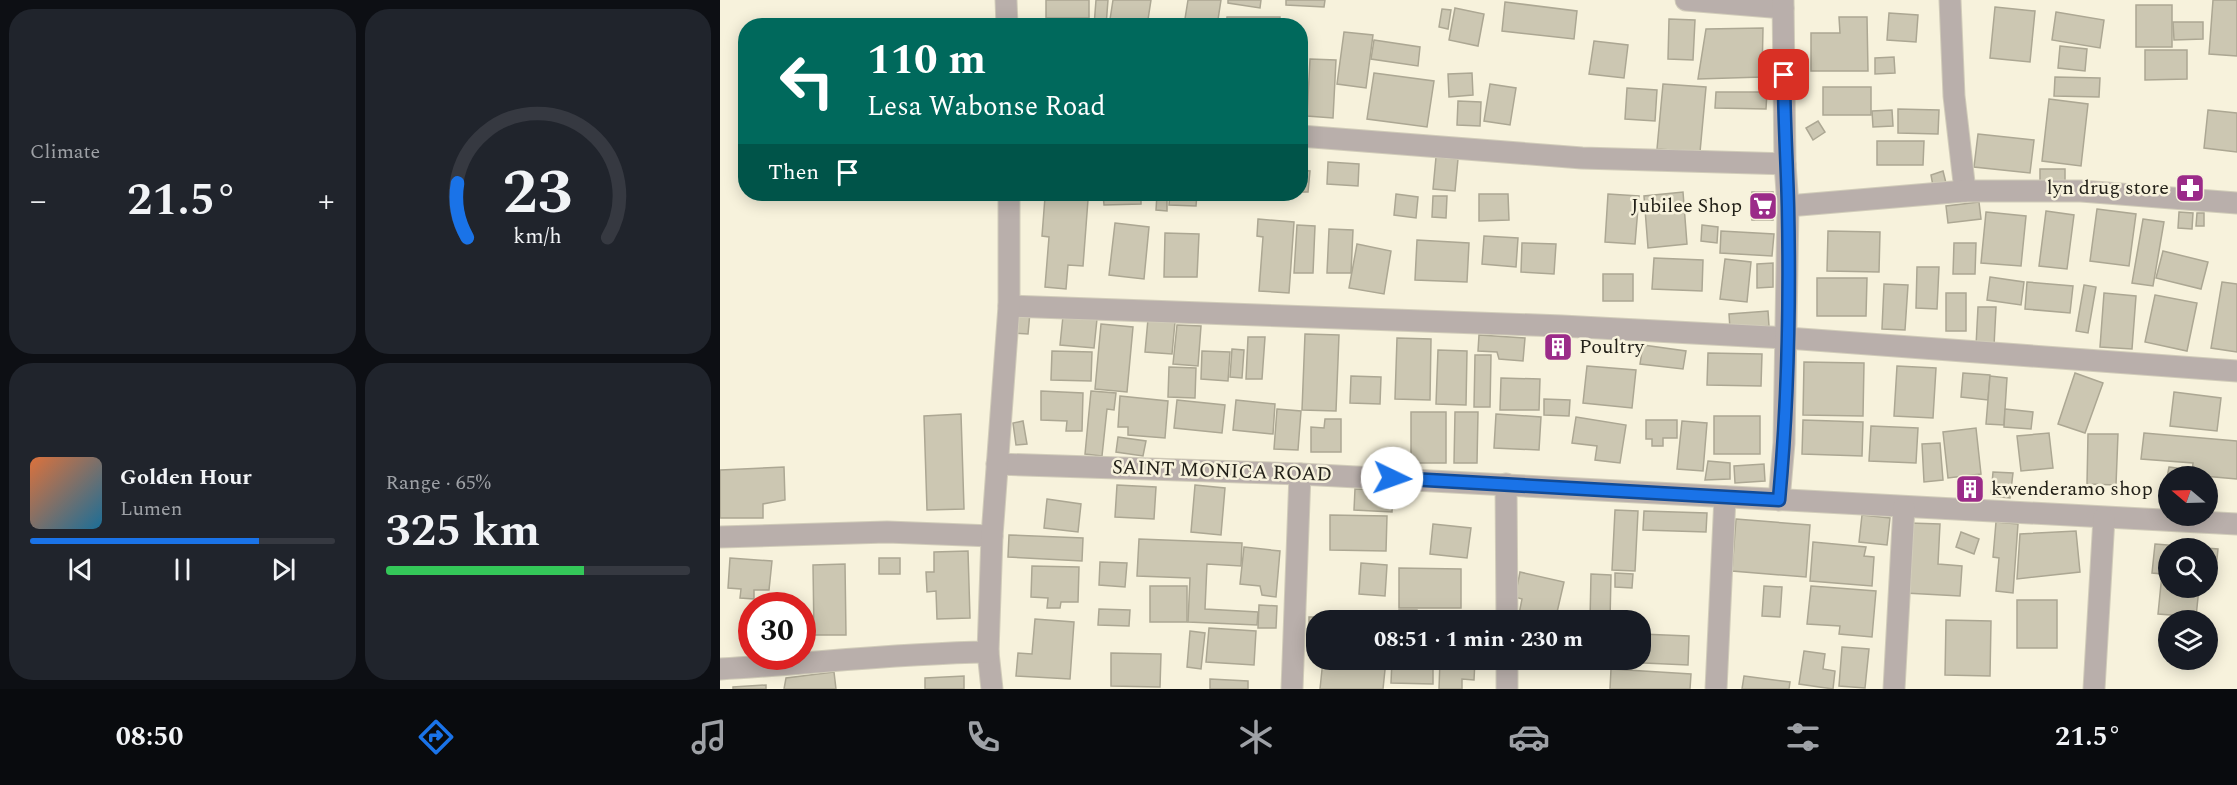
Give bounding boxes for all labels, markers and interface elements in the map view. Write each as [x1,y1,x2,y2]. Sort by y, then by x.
text: 110 m [867,29,986,92]
icon: left [768,42,846,120]
pin [1758,49,1809,100]
icon: arrive [1767,58,1800,91]
text: Lesa Wabonse Road [867,86,1106,128]
text: Climate [30,137,100,167]
text: 23 [503,146,573,241]
text: Then [768,156,819,189]
icon: arrive [831,156,864,189]
text: 21.5° [127,166,237,235]
pharmacy icon: lyn drug store [2174,172,2206,204]
place label: lyn drug store [2047,173,2169,203]
text: − [30,176,47,226]
text: + [318,176,334,226]
supermarket icon: Jubilee Shop [1747,190,1779,222]
place label: Jubilee Shop [1631,191,1742,221]
text: km/h [514,221,562,254]
building icon: Poultry [1542,331,1574,363]
place label: Poultry [1579,332,1645,362]
position arrow [1360,446,1424,510]
street label: SAINT MONICA ROAD [1112,452,1332,490]
text: Golden Hour [120,461,252,494]
north arrow [2158,466,2218,526]
map controls [2158,466,2218,670]
text: Range · 65% [386,468,491,498]
building icon: kwenderamo shop [1954,473,1986,505]
place label: kwenderamo shop [1991,474,2153,504]
text: Lumen [120,494,182,524]
text: 325 km [386,497,540,566]
button: search [2158,538,2218,598]
icon: previous [64,553,97,586]
icon: pause [166,553,199,586]
icon: next [267,553,300,586]
speed limit sign: 30 [738,592,816,670]
button: layers [2158,610,2218,670]
text: 08:51 · 1 min · 230 m [1374,623,1583,656]
text: 08:50 [116,716,184,758]
icon: directions [415,716,457,758]
icon: music [688,716,730,758]
icon: phone [962,716,1004,758]
icon: climate [1235,716,1277,758]
icon: car [1508,716,1550,758]
icon: filters [1782,716,1824,758]
text: 21.5° [2055,716,2121,758]

